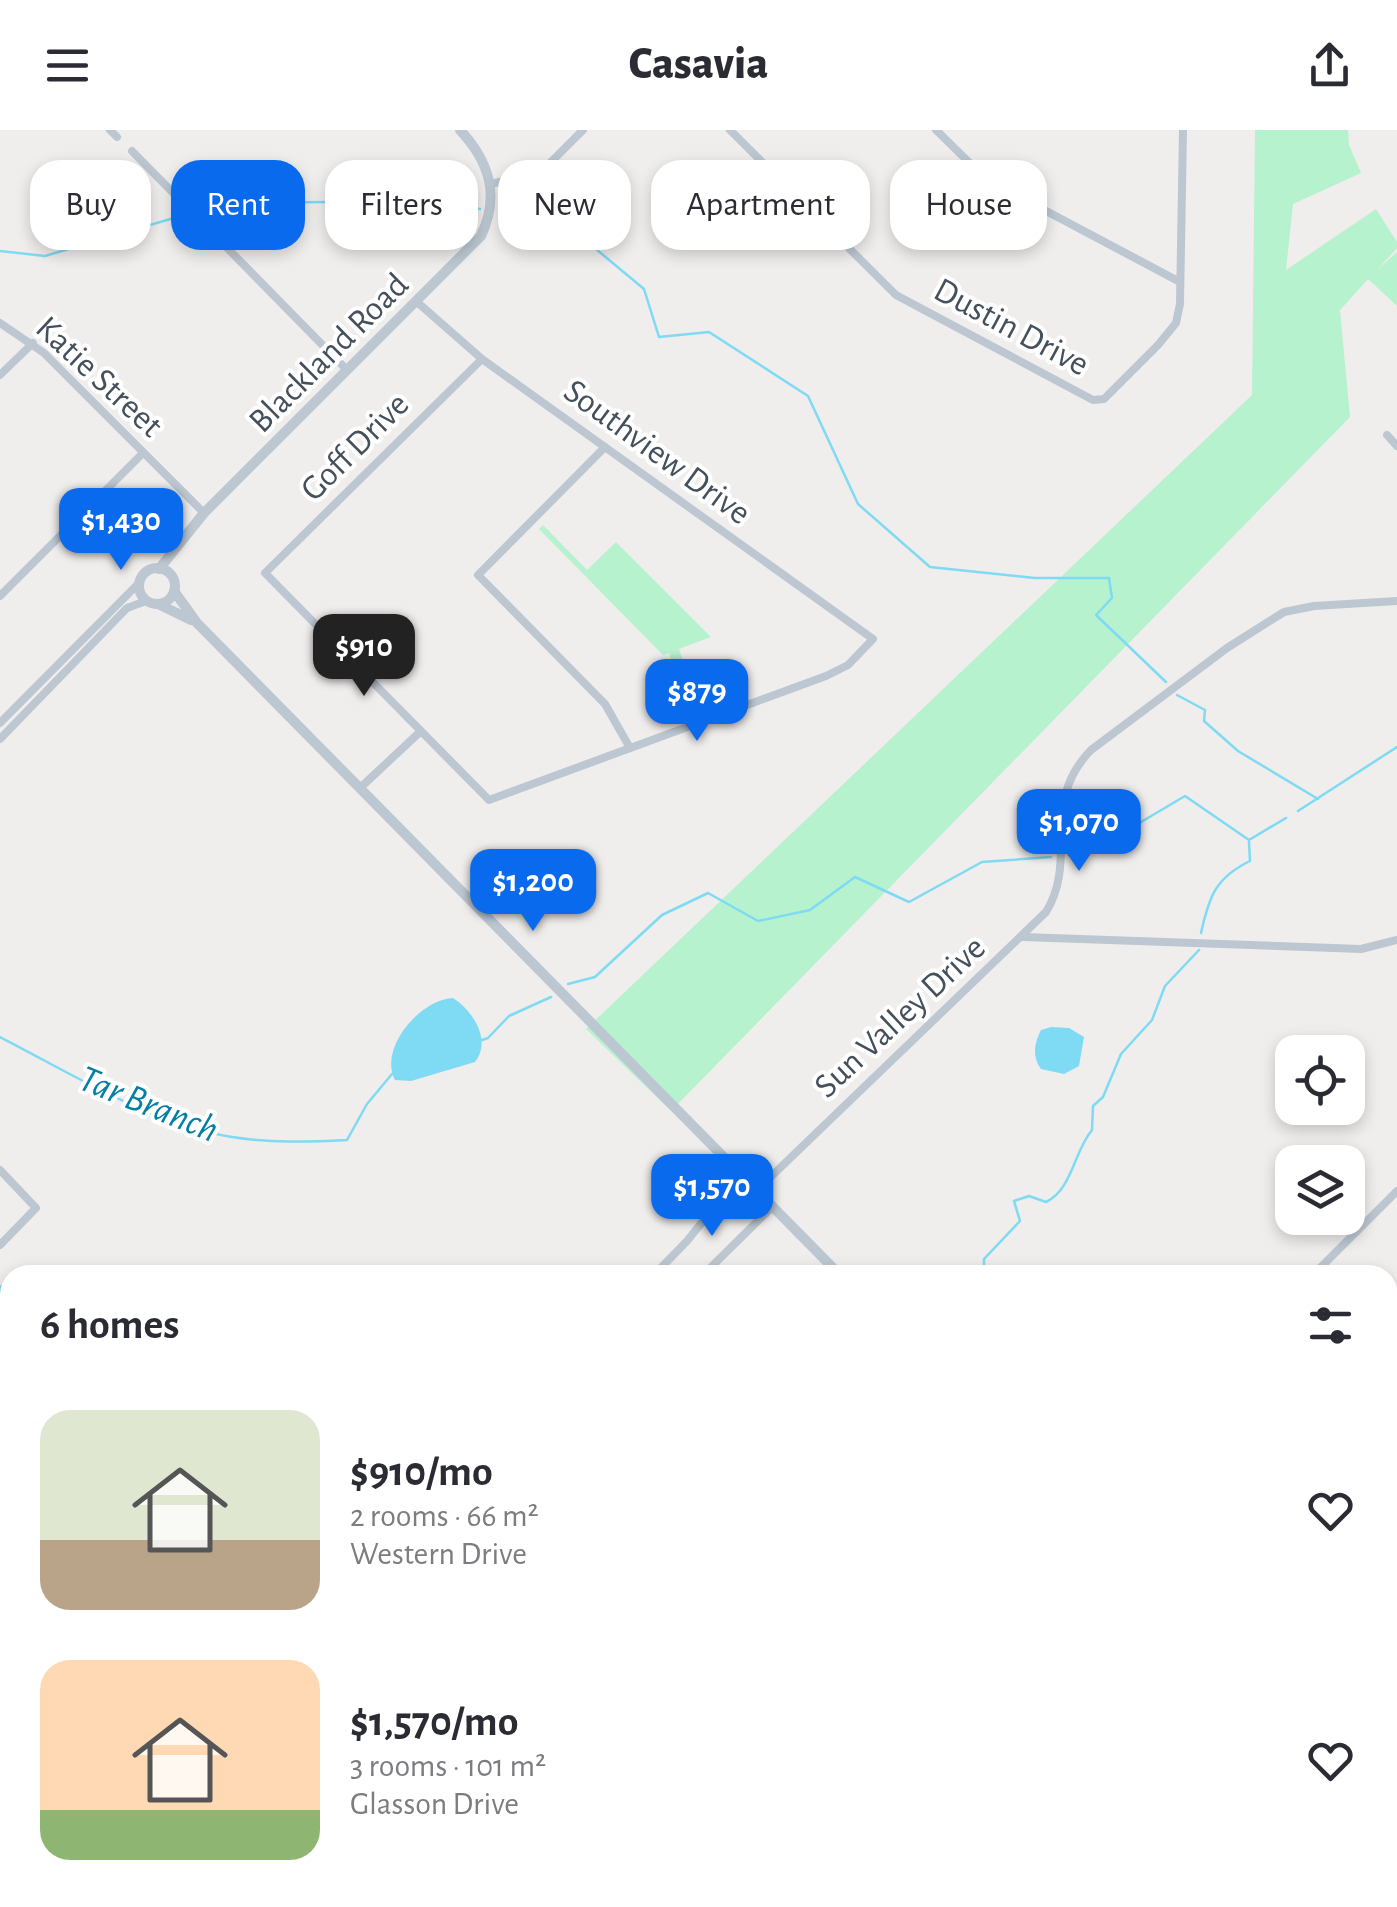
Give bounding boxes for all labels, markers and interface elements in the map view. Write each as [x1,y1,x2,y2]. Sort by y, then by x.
icon: menu [40,38,95,93]
icon: share [1302,38,1357,93]
text: Casavia [629,42,768,87]
chip: Buy [30,160,151,250]
chip: Rent [171,160,305,250]
chip: Filters [325,160,478,250]
chip: New [498,160,631,250]
chip: Apartment [651,160,870,250]
chip: House [890,160,1047,250]
street label: Blackland Road [243,267,415,439]
street label: Dustin Drive [928,272,1094,383]
street label: Katie Street [29,310,169,444]
street label: Southview Drive [557,373,757,531]
street label: Goff Drive [294,386,416,508]
pin: $1,430 [40,488,202,573]
text: $1,430 [81,504,161,536]
pin: $910 [305,614,423,699]
text: $910 [335,630,393,662]
pin: $879 [638,659,756,744]
text: $879 [667,675,727,707]
pin: $1,070 [998,789,1160,874]
text: $1,070 [1039,805,1119,837]
pin: $1,200 [452,849,614,934]
text: $1,200 [492,865,574,897]
street label: Sun Valley Drive [808,930,992,1105]
map controls [1275,1035,1365,1235]
button: locate [1275,1035,1365,1125]
water label: Tar Branch [73,1060,223,1150]
button: layers [1275,1145,1365,1235]
pin: $1,570 [631,1154,793,1239]
text: $1,570 [673,1170,751,1202]
icon: filters [1303,1298,1358,1353]
text: 6 homes [40,1304,179,1346]
icon: home [120,1450,240,1570]
text: $910/mo [350,1451,493,1493]
icon: heart [1303,1483,1358,1538]
text: 2 rooms · 66 m² [350,1500,539,1532]
text: Western Drive [350,1538,527,1570]
icon: home [120,1700,240,1820]
text: $1,570/mo [350,1701,518,1743]
icon: heart [1303,1733,1358,1788]
text: 3 rooms · 101 m² [350,1750,546,1782]
text: Glasson Drive [350,1788,519,1820]

